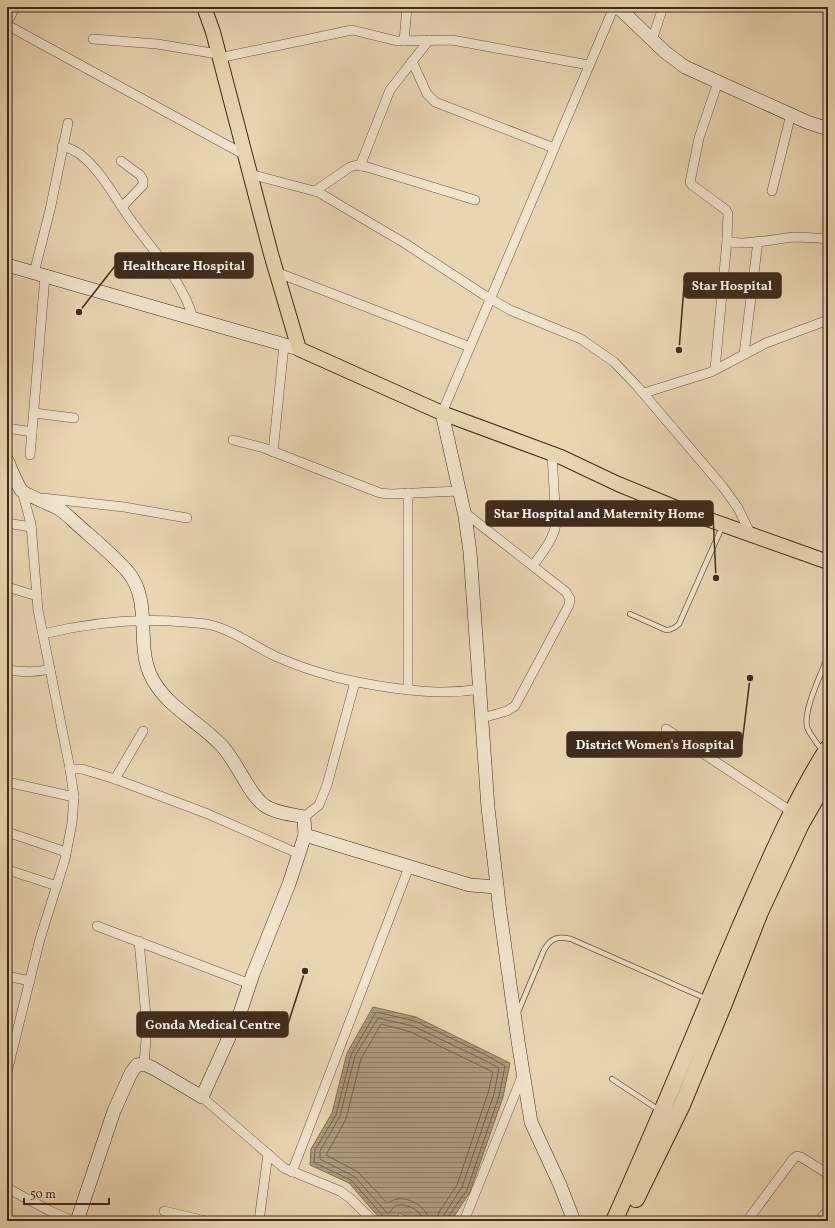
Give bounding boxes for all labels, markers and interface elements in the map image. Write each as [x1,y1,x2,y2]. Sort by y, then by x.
callout: Healthcare Hospital [115,253,253,278]
text: Healthcare Hospital [123,258,246,276]
callout: Star Hospital [684,273,781,298]
text: Star Hospital [692,278,773,296]
callout: Star Hospital and Maternity Home [486,501,713,526]
text: Star Hospital and Maternity Home [494,506,705,524]
callout: District Women's Hospital [567,732,742,757]
text: District Women's Hospital [576,737,735,755]
callout: Gonda Medical Centre [137,1012,288,1037]
text: Gonda Medical Centre [145,1017,281,1035]
scale bar [24,1180,109,1206]
text: 50 m [30,1187,56,1203]

